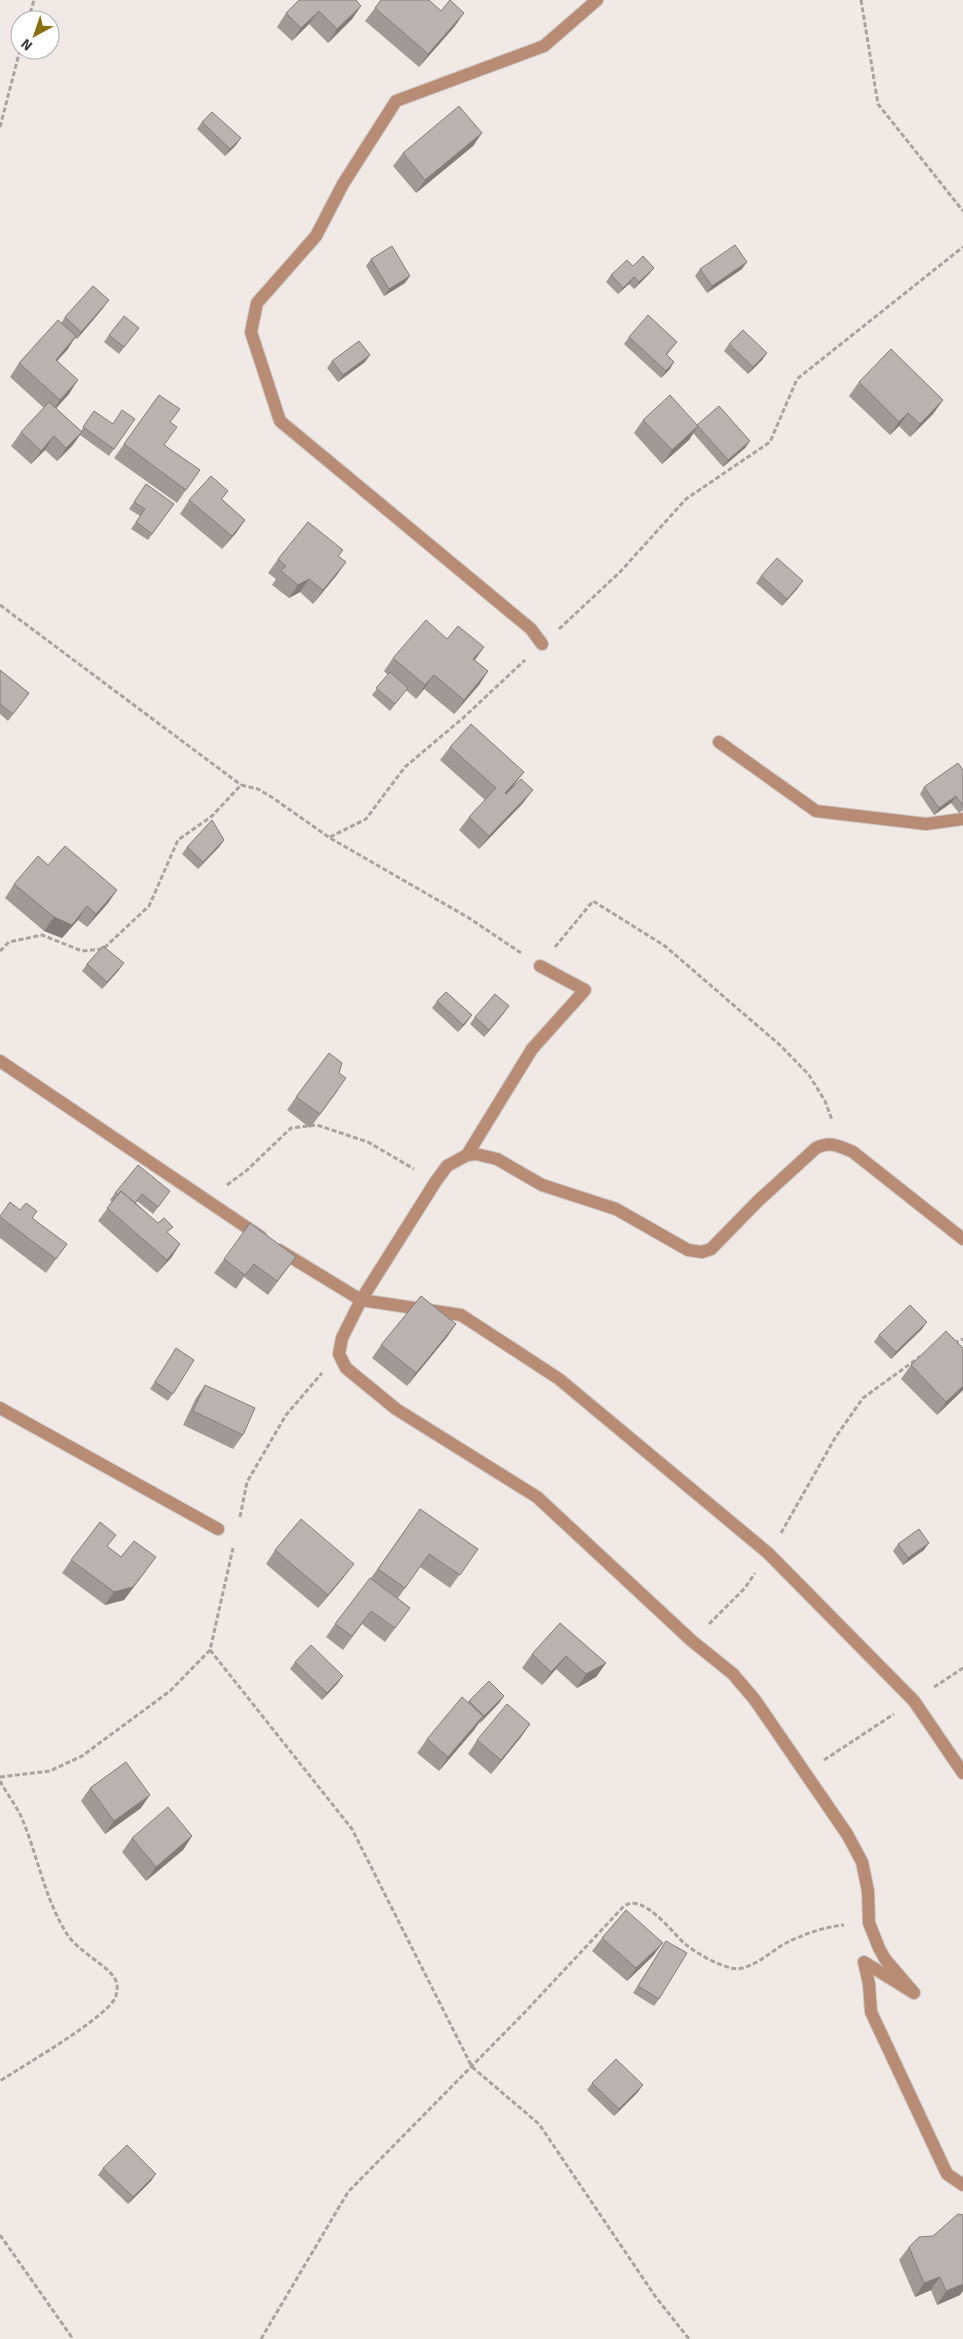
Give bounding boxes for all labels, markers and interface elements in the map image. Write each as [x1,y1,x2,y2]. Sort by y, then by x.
north arrow [10,10,60,60]
text: N [18,35,36,54]

